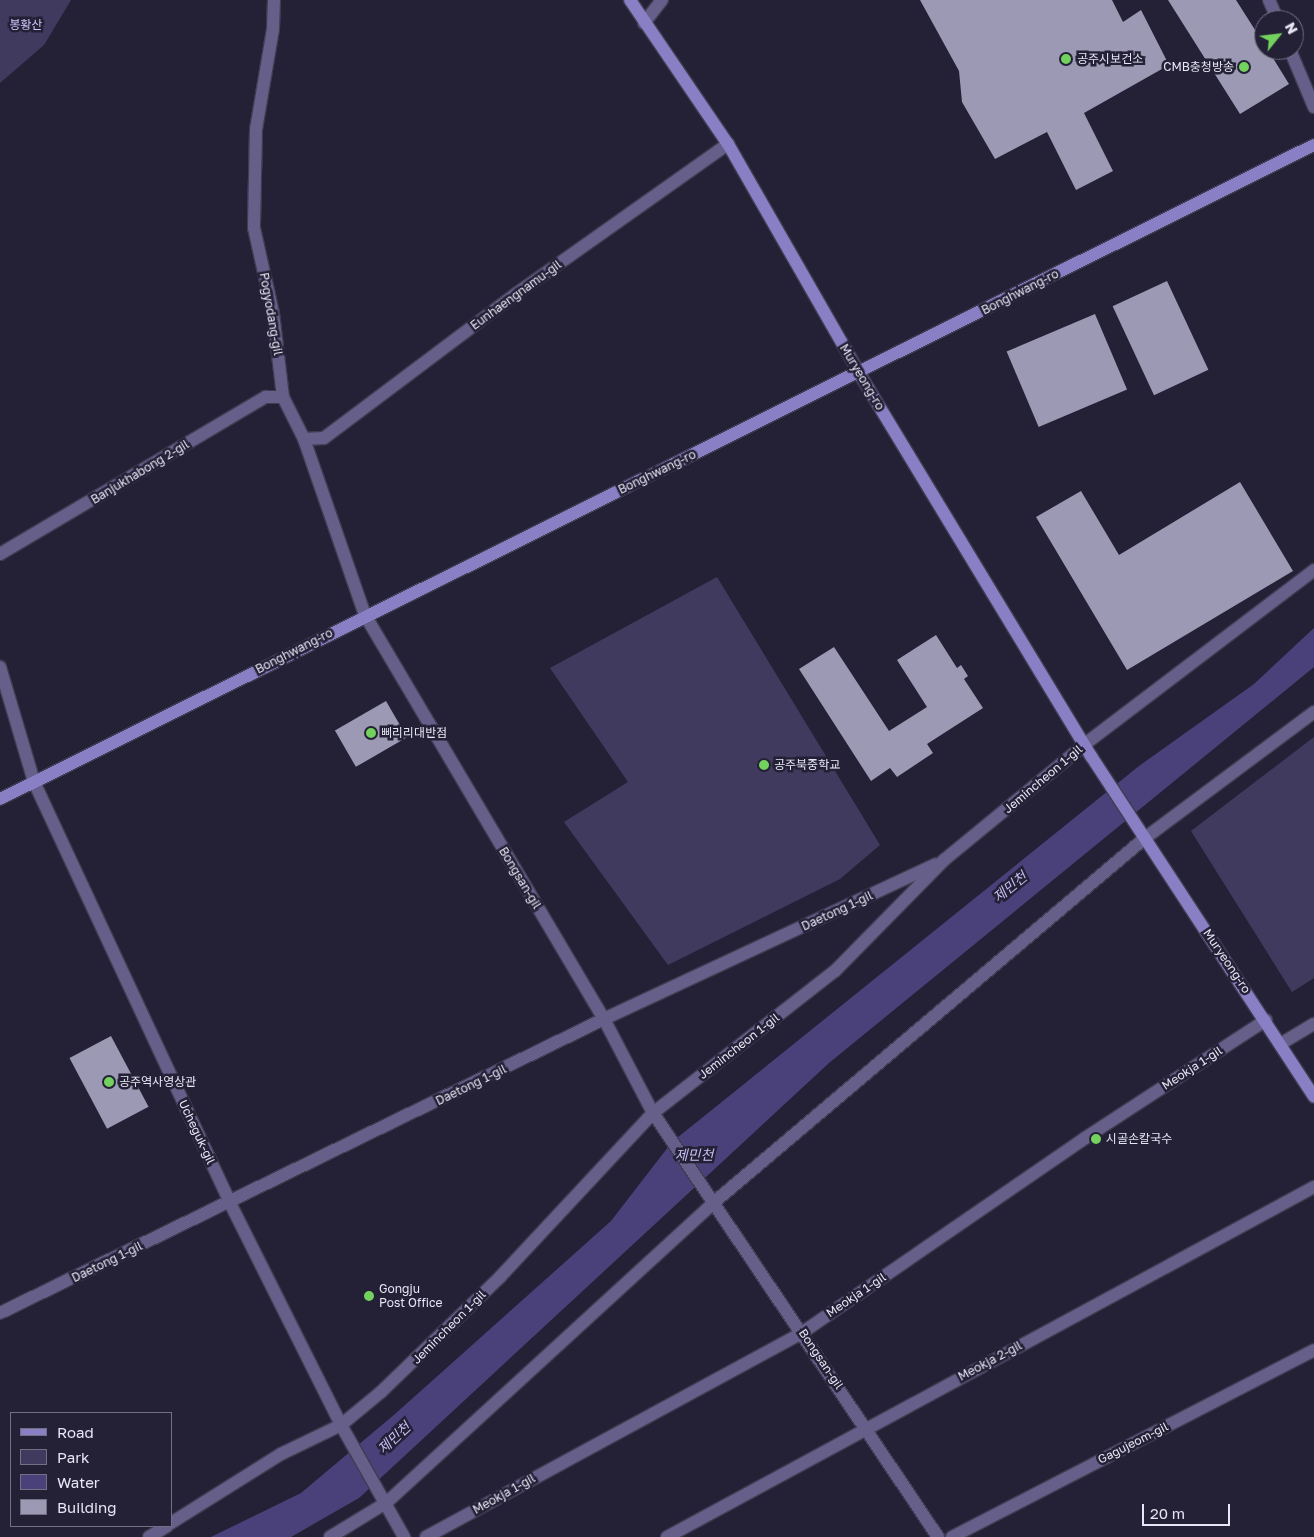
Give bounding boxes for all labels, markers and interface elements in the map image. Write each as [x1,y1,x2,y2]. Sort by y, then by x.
north arrow [1254,10,1304,60]
park label: 봉황산 [9,18,43,32]
text: N [1282,19,1302,37]
marker: 공주시보건소 [1059,52,1073,66]
place label: 공주시보건소 [1077,52,1143,66]
place label: CMB충청방송 [1163,60,1234,74]
marker: CMB충청방송 [1238,61,1250,73]
street label: Eunhaengnamu-gil [468,257,564,333]
street label: Bonghwang-ro [979,266,1061,318]
street label: Pogyodang-gil [257,271,285,357]
street label: Muryeong-ro [837,341,887,413]
street label: Banjukhabong 2-gil [88,437,192,507]
street label: Bonghwang-ro [616,447,698,497]
street label: Bonghwang-ro [253,625,335,677]
place label: 삐리리대반점 [381,726,447,740]
marker: 삐리리대반점 [365,727,377,739]
street label: Jemincheon 1-gil [1001,742,1085,816]
place label: 공주북중학교 [774,758,840,772]
marker: 공주북중학교 [758,759,770,771]
street label: Bongsan-gil [496,844,544,912]
water label: 제민천 [990,868,1030,906]
street label: Daetong 1-gil [799,888,875,934]
street label: Muryeong-ro [1200,926,1254,996]
street label: Jemincheon 1-gil [696,1010,782,1082]
street label: Meokja 1-gil [1159,1043,1225,1093]
street label: Daetong 1-gil [433,1062,509,1108]
place label: 공주역사영상관 [119,1075,196,1089]
marker: 공주역사영상관 [103,1076,115,1088]
street label: Ucheguk-gil [176,1097,218,1167]
place label: 시골손칼국수 [1106,1132,1172,1146]
marker: 시골손칼국수 [1090,1133,1102,1145]
water label: 제민천 [675,1147,713,1163]
street label: Daetong 1-gil [69,1239,145,1285]
street label: Meokja 1-gil [823,1270,889,1320]
place label: Gongju Post Office [379,1282,443,1310]
street label: Jemincheon 1-gil [409,1287,489,1367]
marker: Gongju Post Office [363,1290,375,1302]
street label: Bongsan-gil [796,1326,846,1392]
street label: Meokja 2-gil [956,1338,1024,1384]
legend [10,1412,172,1527]
water label: 제민천 [374,1419,414,1457]
street label: Gagujeom-gil [1095,1419,1171,1467]
text: Road [57,1423,94,1441]
text: Park [57,1448,89,1466]
street label: Meokja 1-gil [470,1471,538,1517]
text: Water [57,1473,100,1491]
scale bar [1144,1494,1232,1526]
text: Building [57,1498,117,1516]
text: 20 m [1150,1504,1185,1522]

